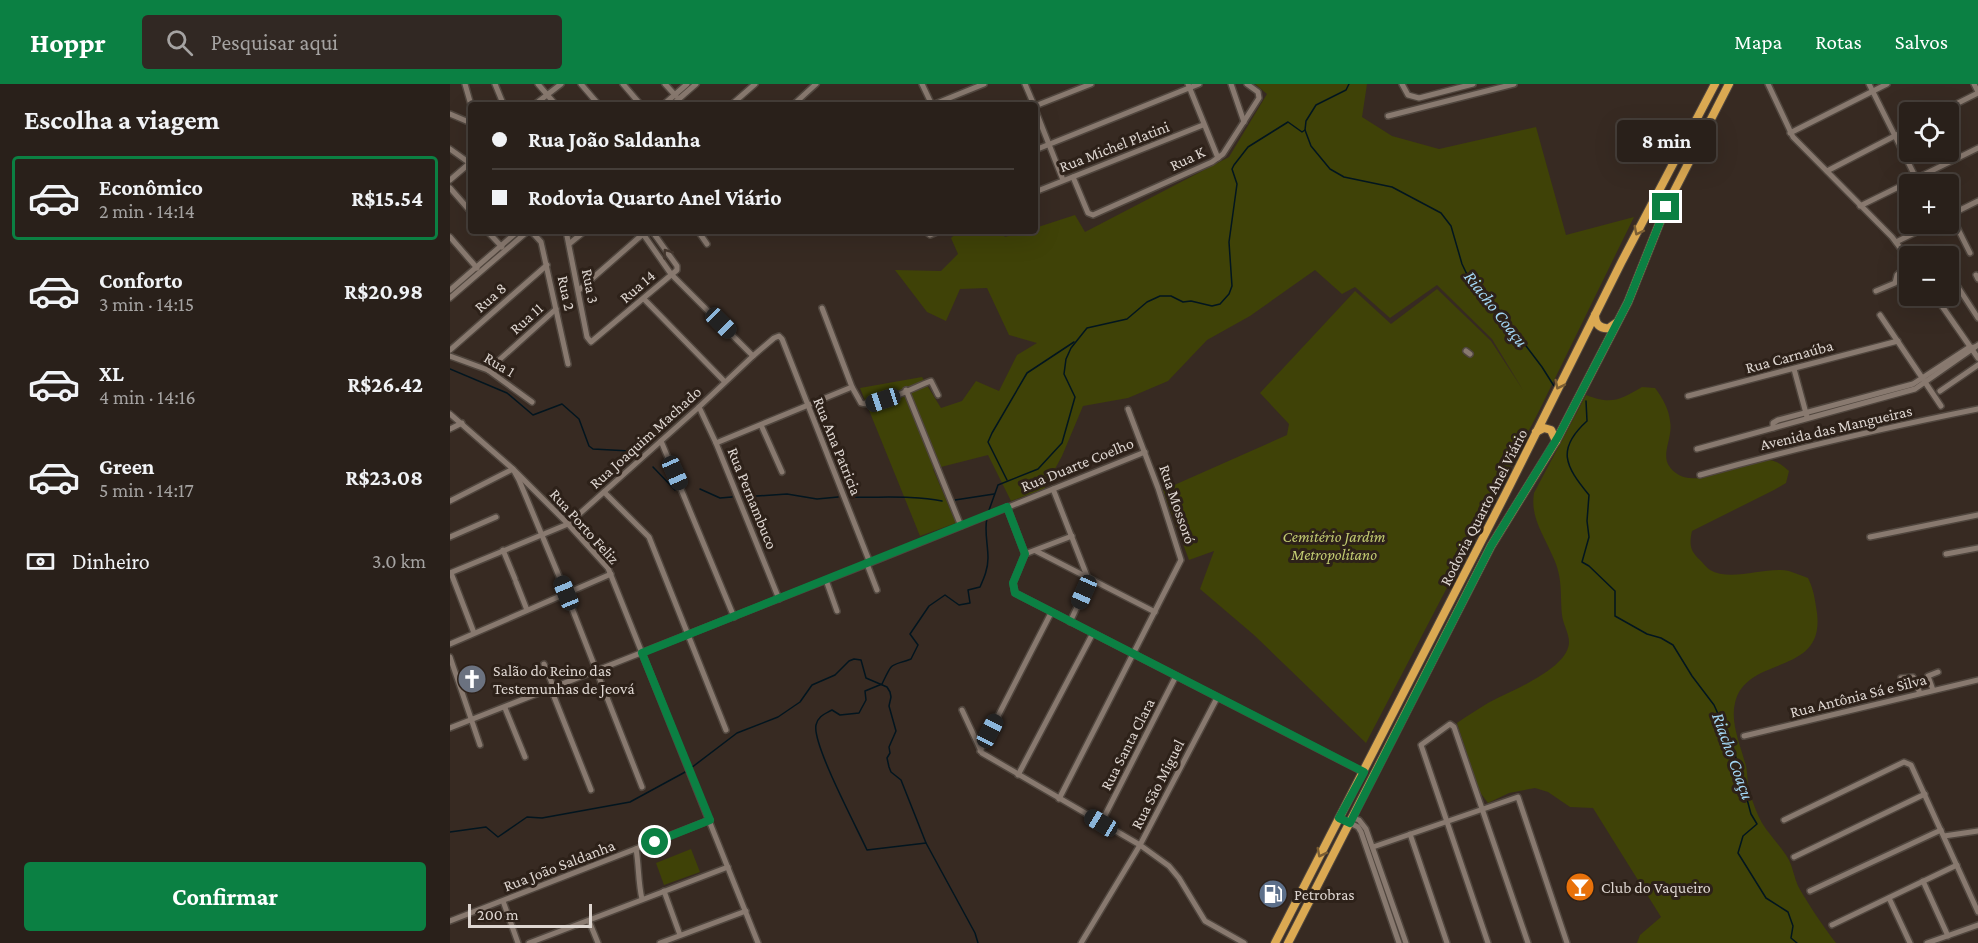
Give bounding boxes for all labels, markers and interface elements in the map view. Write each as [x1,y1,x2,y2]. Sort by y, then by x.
search box [142,15,562,69]
icon: search [163,26,196,59]
text: Hoppr [30,27,106,58]
text: Pesquisar aqui [211,30,338,55]
text: Mapa [1734,30,1782,54]
text: Rotas [1815,30,1862,54]
text: Salvos [1895,30,1948,54]
map controls [1899,102,1959,306]
button: locate [1899,102,1959,162]
text: Escolha a viagem [24,105,220,135]
street label: Rua Michel Platini [1057,118,1172,175]
callout: 8 min [1616,120,1716,162]
text: Rua João Saldanha [528,127,700,152]
text: 8 min [1642,130,1691,152]
street label: Rua K [1167,143,1208,174]
icon: car [27,171,81,225]
button: + [1899,174,1959,234]
text: Econômico [99,175,203,200]
text: Rodovia Quarto Anel Viário [528,185,782,210]
text: R$15.54 [351,186,423,211]
route end [1652,193,1679,220]
text: 2 min · 14:14 [99,200,195,222]
one-way arrow [1633,225,1645,236]
button: − [1899,246,1959,306]
one-way arrow [664,249,675,260]
icon: car [27,264,81,318]
street label: Rua 14 [616,266,658,306]
street label: Rua 3 [579,267,602,305]
water label: Riacho Coaçu [1460,267,1532,351]
text: Conforto [99,268,183,293]
street label: Rua 2 [555,274,579,312]
text: R$20.98 [344,279,423,304]
street label: Rua 8 [471,279,510,316]
text: 3 min · 14:15 [99,293,194,315]
street label: Rua 11 [506,299,546,337]
car [702,304,740,342]
street label: Rua Carnaúba [1743,336,1835,376]
street label: Rua 1 [481,349,518,380]
icon: car [27,357,81,411]
text: XL [99,361,124,386]
text: R$26.42 [347,372,423,397]
one-way arrow [1555,378,1567,389]
street label: Rua Joaquim Machado [586,383,705,493]
text: 4 min · 14:16 [99,386,196,408]
car [863,386,903,414]
street label: Rua Ana Patricia [810,395,865,498]
street label: Avenida das Mangueiras [1758,402,1914,454]
street label: Rodovia Quarto Anel Viário [1436,426,1530,588]
street label: Rua Duarte Coelho [1018,434,1136,495]
street label: Rua Pernambuco [724,445,781,552]
icon: car [27,450,81,504]
car [659,453,691,493]
text: Green [99,454,155,479]
street label: Rua Mossoró [1156,462,1199,546]
text: R$23.08 [345,465,423,490]
text: 5 min · 14:17 [99,479,194,501]
street label: Rua Porto Feliz [547,485,623,567]
park label: Cemitério Jardim Metropolitano [1282,528,1386,564]
icon: cash [24,545,57,578]
text: Dinheiro [72,549,150,574]
text: 3.0 km [372,550,426,572]
car [1068,572,1100,612]
car [551,573,581,613]
place label: Salão do Reino das Testemunhas de Jeová [493,662,635,698]
church icon: Salão do Reino das Testemunhas de Jeová [456,663,488,695]
street label: Rua Antônia Sá e Silva [1788,670,1929,721]
street label: Rua Santa Clara [1097,695,1158,793]
water label: Riacho Coaçu [1708,710,1758,802]
car [974,711,1006,751]
street label: Rua São Miguel [1128,737,1188,832]
car [1081,806,1121,840]
route start [641,828,668,855]
street label: Rua João Saldanha [501,836,618,895]
one-way arrow [1317,847,1328,858]
button: Confirmar [24,862,426,931]
bar icon: Club do Vaqueiro [1564,871,1596,903]
fuel station icon: Petrobras [1257,878,1289,910]
place label: Club do Vaqueiro [1601,879,1711,897]
place label: Petrobras [1294,886,1355,903]
scale bar [468,901,592,928]
text: 200 m [477,906,519,923]

